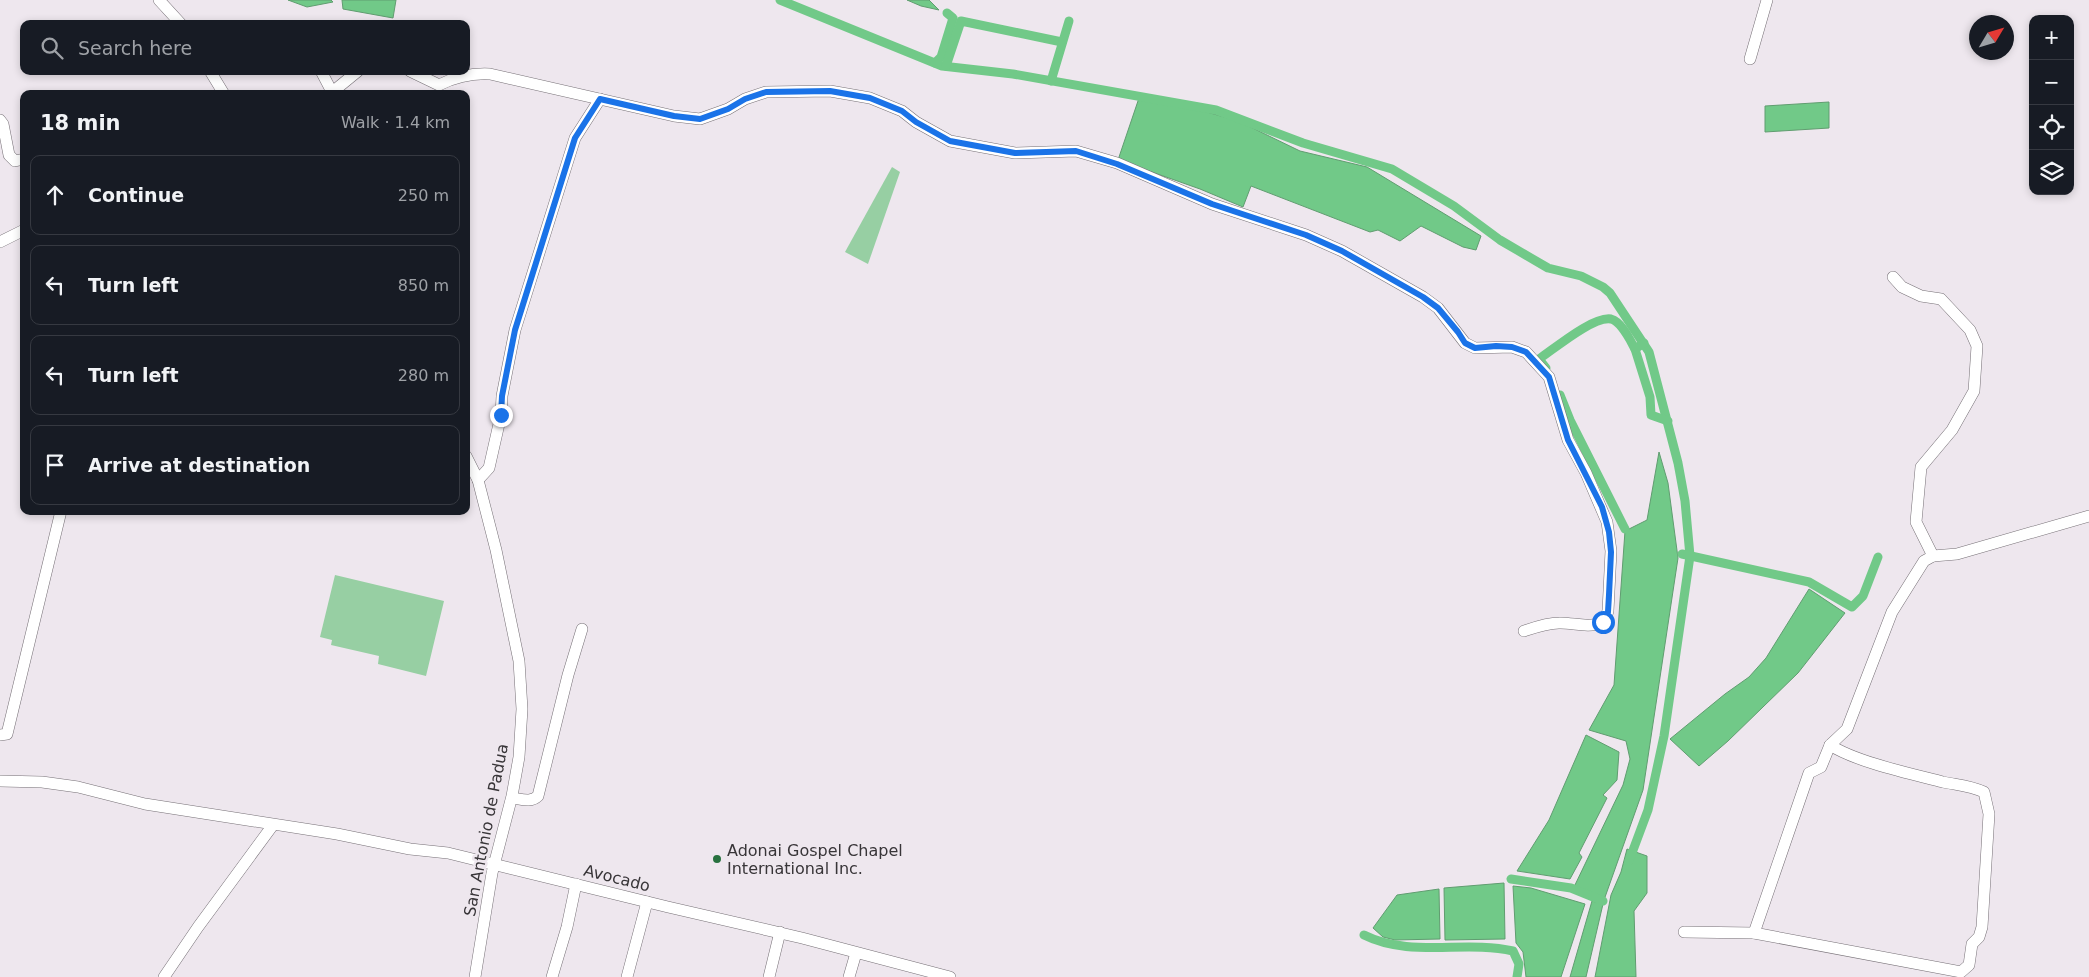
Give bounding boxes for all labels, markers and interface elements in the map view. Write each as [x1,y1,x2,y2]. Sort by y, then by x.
north arrow [1969,15,2014,60]
map controls [2029,15,2074,195]
button: + [2029,15,2074,60]
search box [20,20,470,75]
icon: search [38,34,66,62]
text: Search here [78,37,192,59]
button: − [2029,60,2074,105]
button: locate [2029,105,2074,150]
text: 18 min [40,111,121,135]
text: Walk · 1.4 km [341,113,450,132]
button: layers [2029,150,2074,195]
icon: ahead [41,181,69,209]
text: Continue [88,184,184,206]
text: 250 m [398,186,449,205]
icon: left [41,271,69,299]
text: Turn left [88,274,179,296]
text: 850 m [398,276,449,295]
icon: left [41,361,69,389]
text: Turn left [88,364,179,386]
text: 280 m [398,366,449,385]
route end [490,404,513,427]
icon: arrive [41,451,69,479]
text: Arrive at destination [88,454,310,476]
route start [1592,611,1615,634]
street label: San Antonio de Padua [460,742,512,918]
place label: Adonai Gospel Chapel International Inc. [727,841,903,878]
marker: Adonai Gospel Chapel International Inc. [711,853,723,865]
street label: Avocado [582,861,652,895]

